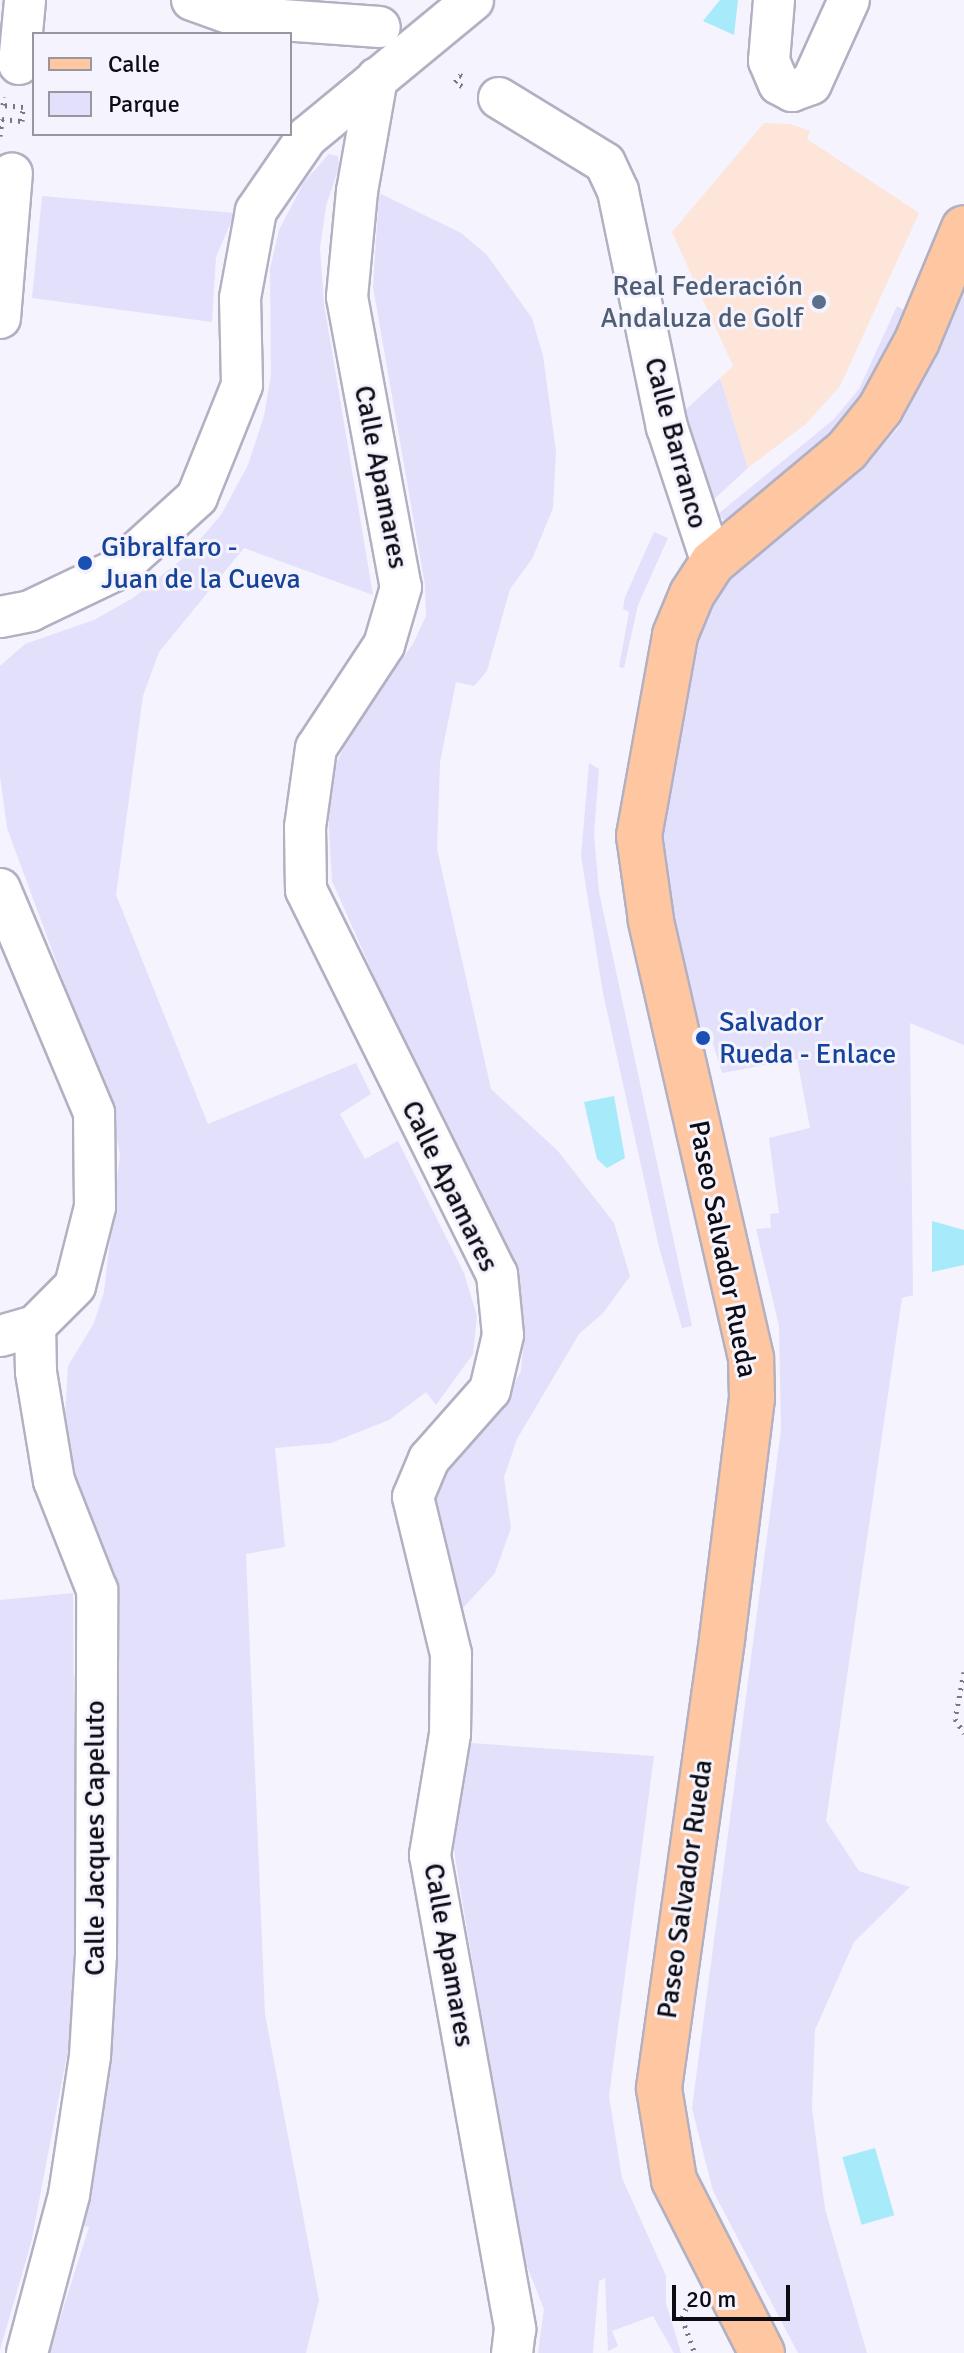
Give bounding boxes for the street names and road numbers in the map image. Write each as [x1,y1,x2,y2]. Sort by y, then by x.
street label: Calle Barranco [637,354,715,532]
street label: Calle Apamares [347,383,415,571]
street label: Calle Apamares [394,1095,506,1277]
street label: Paseo Salvador Rueda [682,1118,764,1380]
street label: Calle Jacques Capeluto [78,1700,112,1976]
street label: Paseo Salvador Rueda [650,1757,720,2021]
street label: Calle Apamares [416,1861,482,2049]

